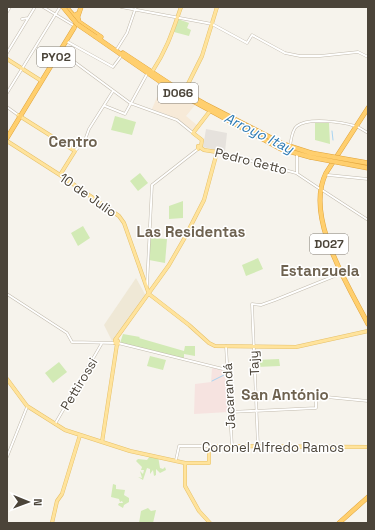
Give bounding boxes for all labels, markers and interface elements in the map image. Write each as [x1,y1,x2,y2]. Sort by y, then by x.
road number: PY02 [37,47,75,67]
road number: D066 [158,83,198,103]
water label: Arroyo Itay [221,109,298,158]
district label: Centro [48,132,98,151]
street label: Pedro Getto [213,144,289,178]
street label: 10 de Julio [56,169,120,221]
district label: Las Residentas [137,222,246,241]
road number: D027 [310,234,348,254]
district label: Estanzuela [280,261,360,280]
street label: Tajy [245,350,263,376]
street label: Pettirossi [57,355,101,413]
street label: Jacarandá [219,362,239,429]
district label: San António [241,385,329,404]
street label: Coronel Alfredo Ramos [202,439,344,456]
north arrow [8,482,48,522]
text: N [31,498,45,506]

